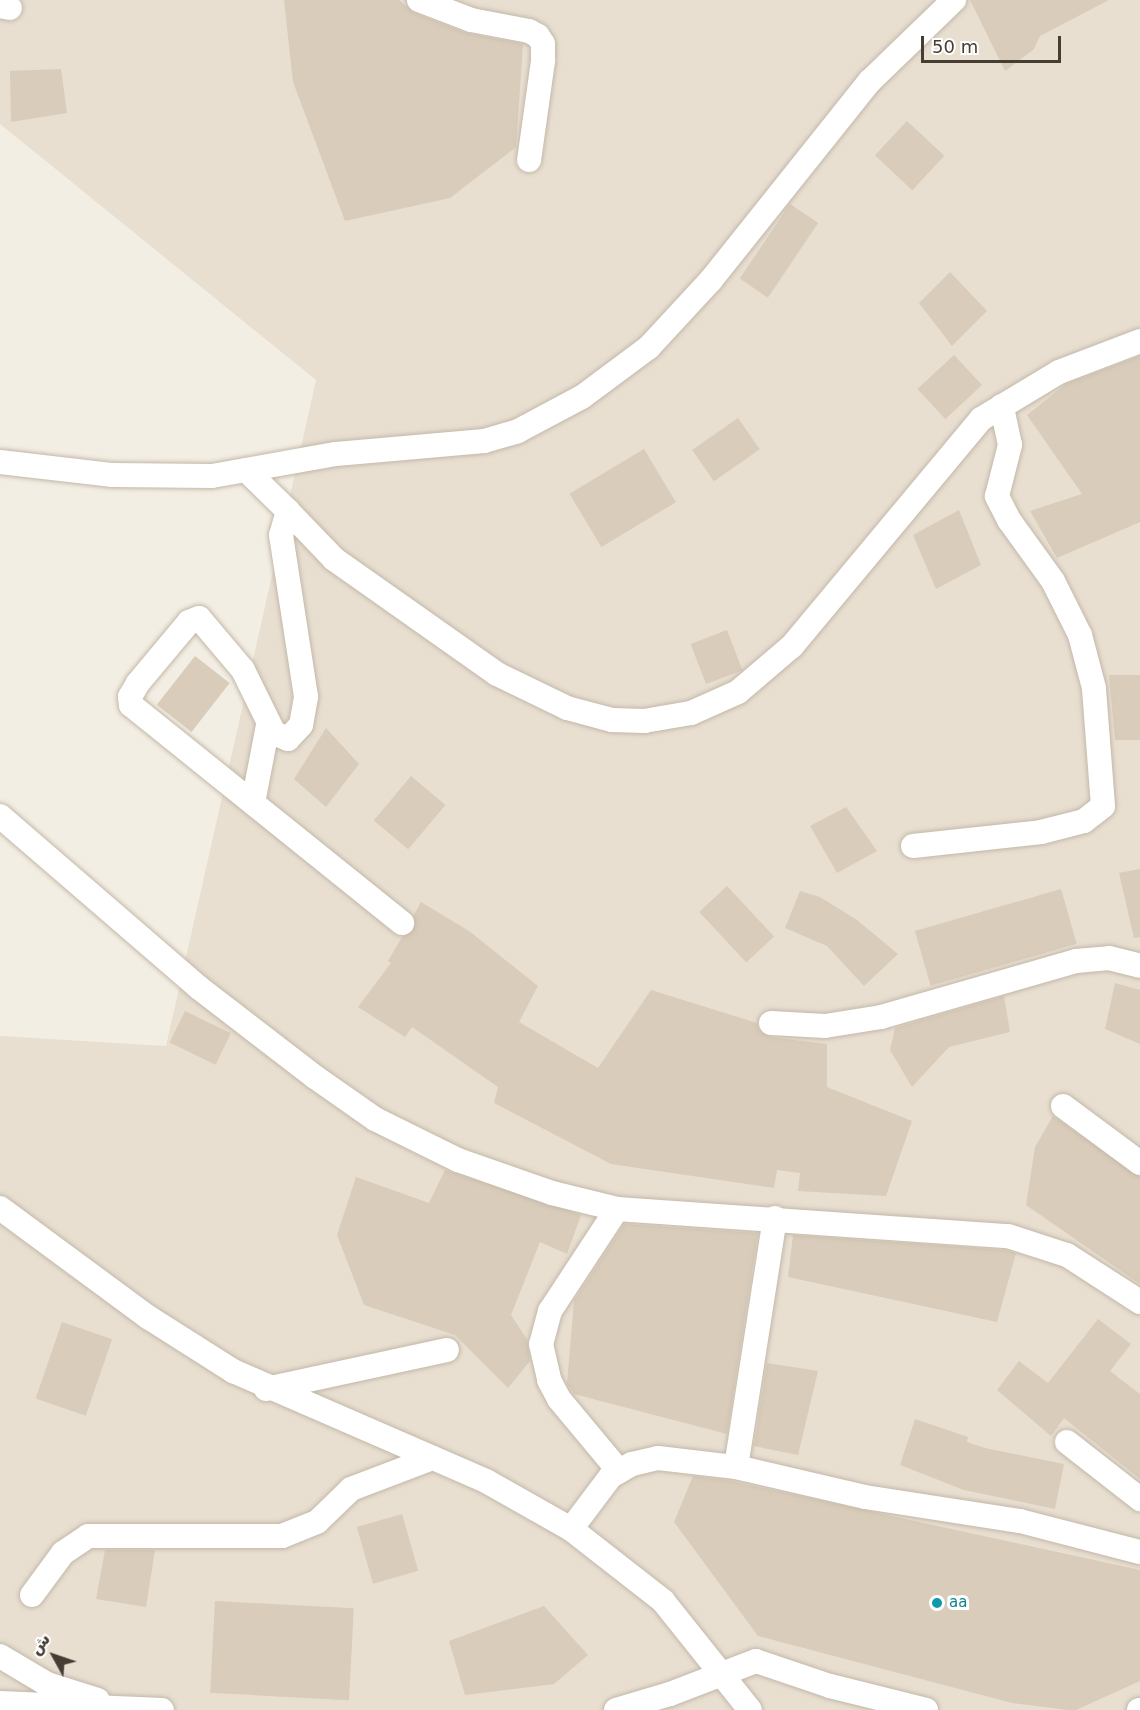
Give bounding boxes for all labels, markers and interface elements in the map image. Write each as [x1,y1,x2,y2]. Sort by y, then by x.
scale bar [924,24,1064,62]
text: 50 m [932,36,978,57]
place label: aa [949,1594,967,1612]
marker: aa [930,1596,944,1610]
north arrow [24,1626,84,1686]
text: ش [25,1630,54,1659]

